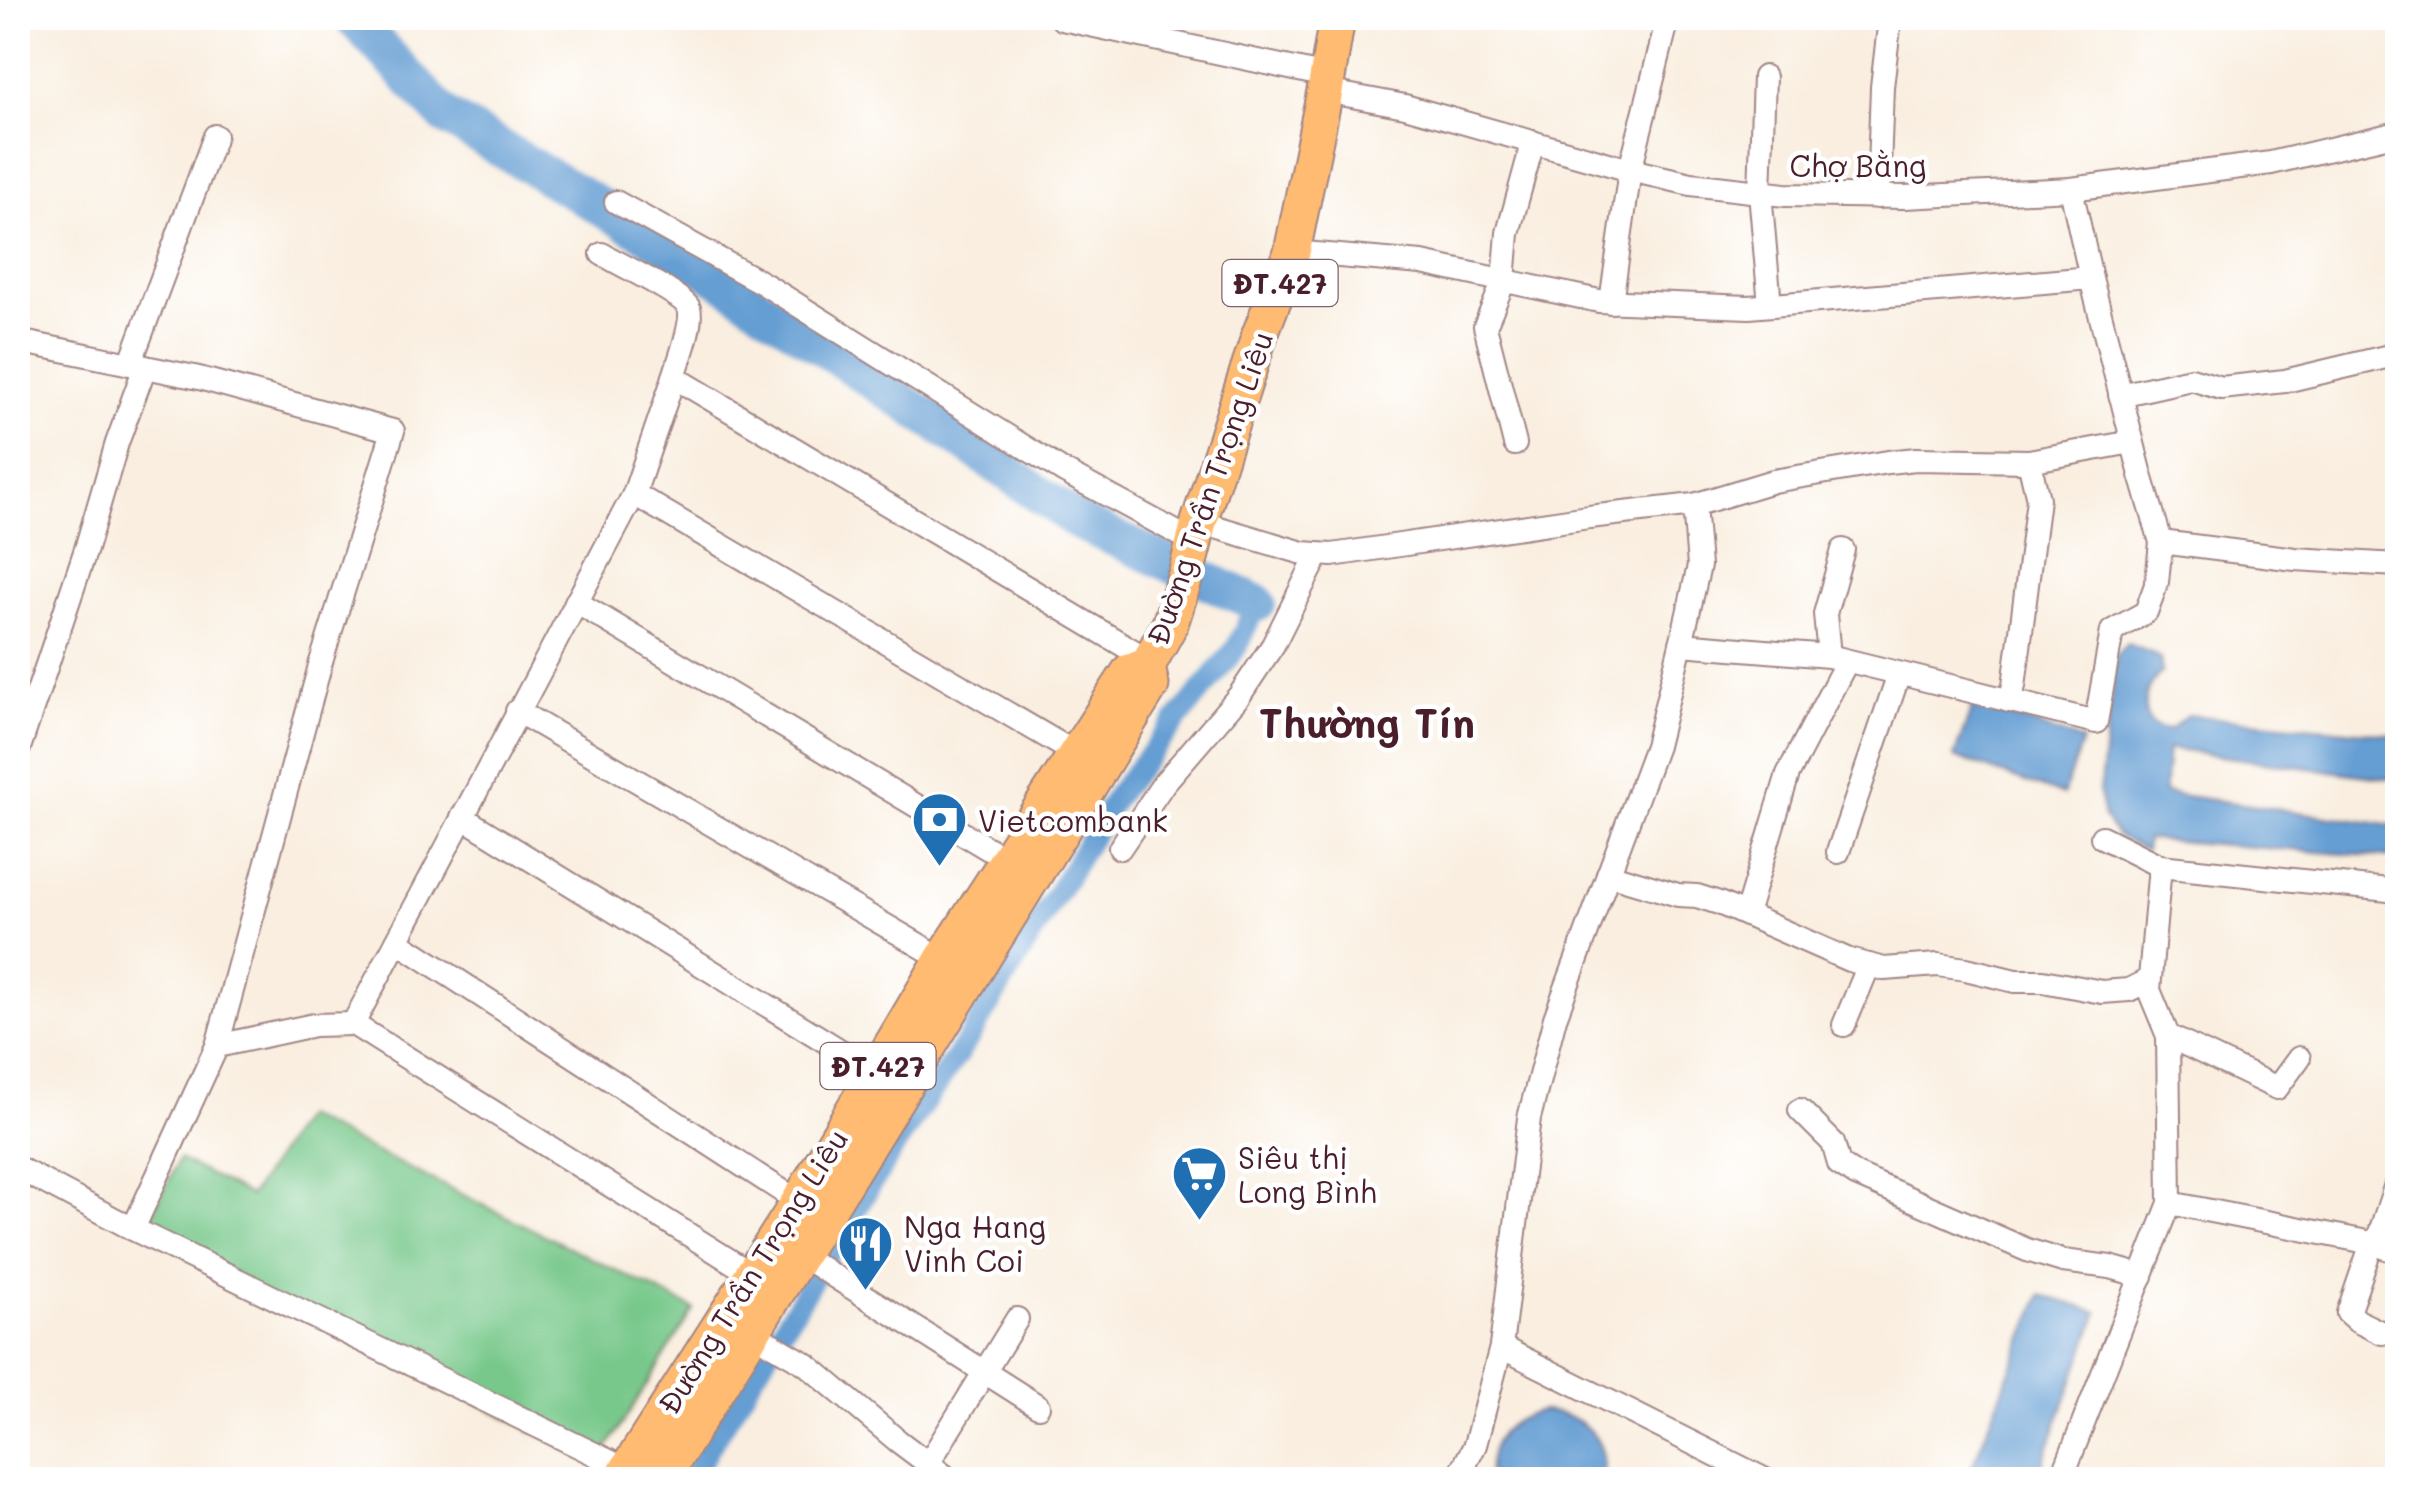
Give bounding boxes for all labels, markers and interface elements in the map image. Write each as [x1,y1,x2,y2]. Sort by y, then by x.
street label: Chợ Bằng [1789,145,1927,185]
road number: ĐT.427 [1222,260,1338,306]
street label: Đường Trần Trọng Liêu [1136,326,1282,650]
district label: Thường Tín [1259,696,1475,748]
bank icon: Vietcombank [909,790,969,869]
place label: Vietcombank [978,800,1168,840]
road number: ĐT.427 [820,1043,936,1089]
street label: Đường Trần Trọng Liêu [648,1121,856,1421]
place label: Siêu thị Long Bình [1238,1137,1377,1211]
supermarket icon: Siêu thị Long Bình [1169,1144,1229,1223]
place label: Nga Hang Vinh Coi [904,1206,1046,1280]
restaurant icon: Nga Hang Vinh Coi [835,1213,895,1292]

